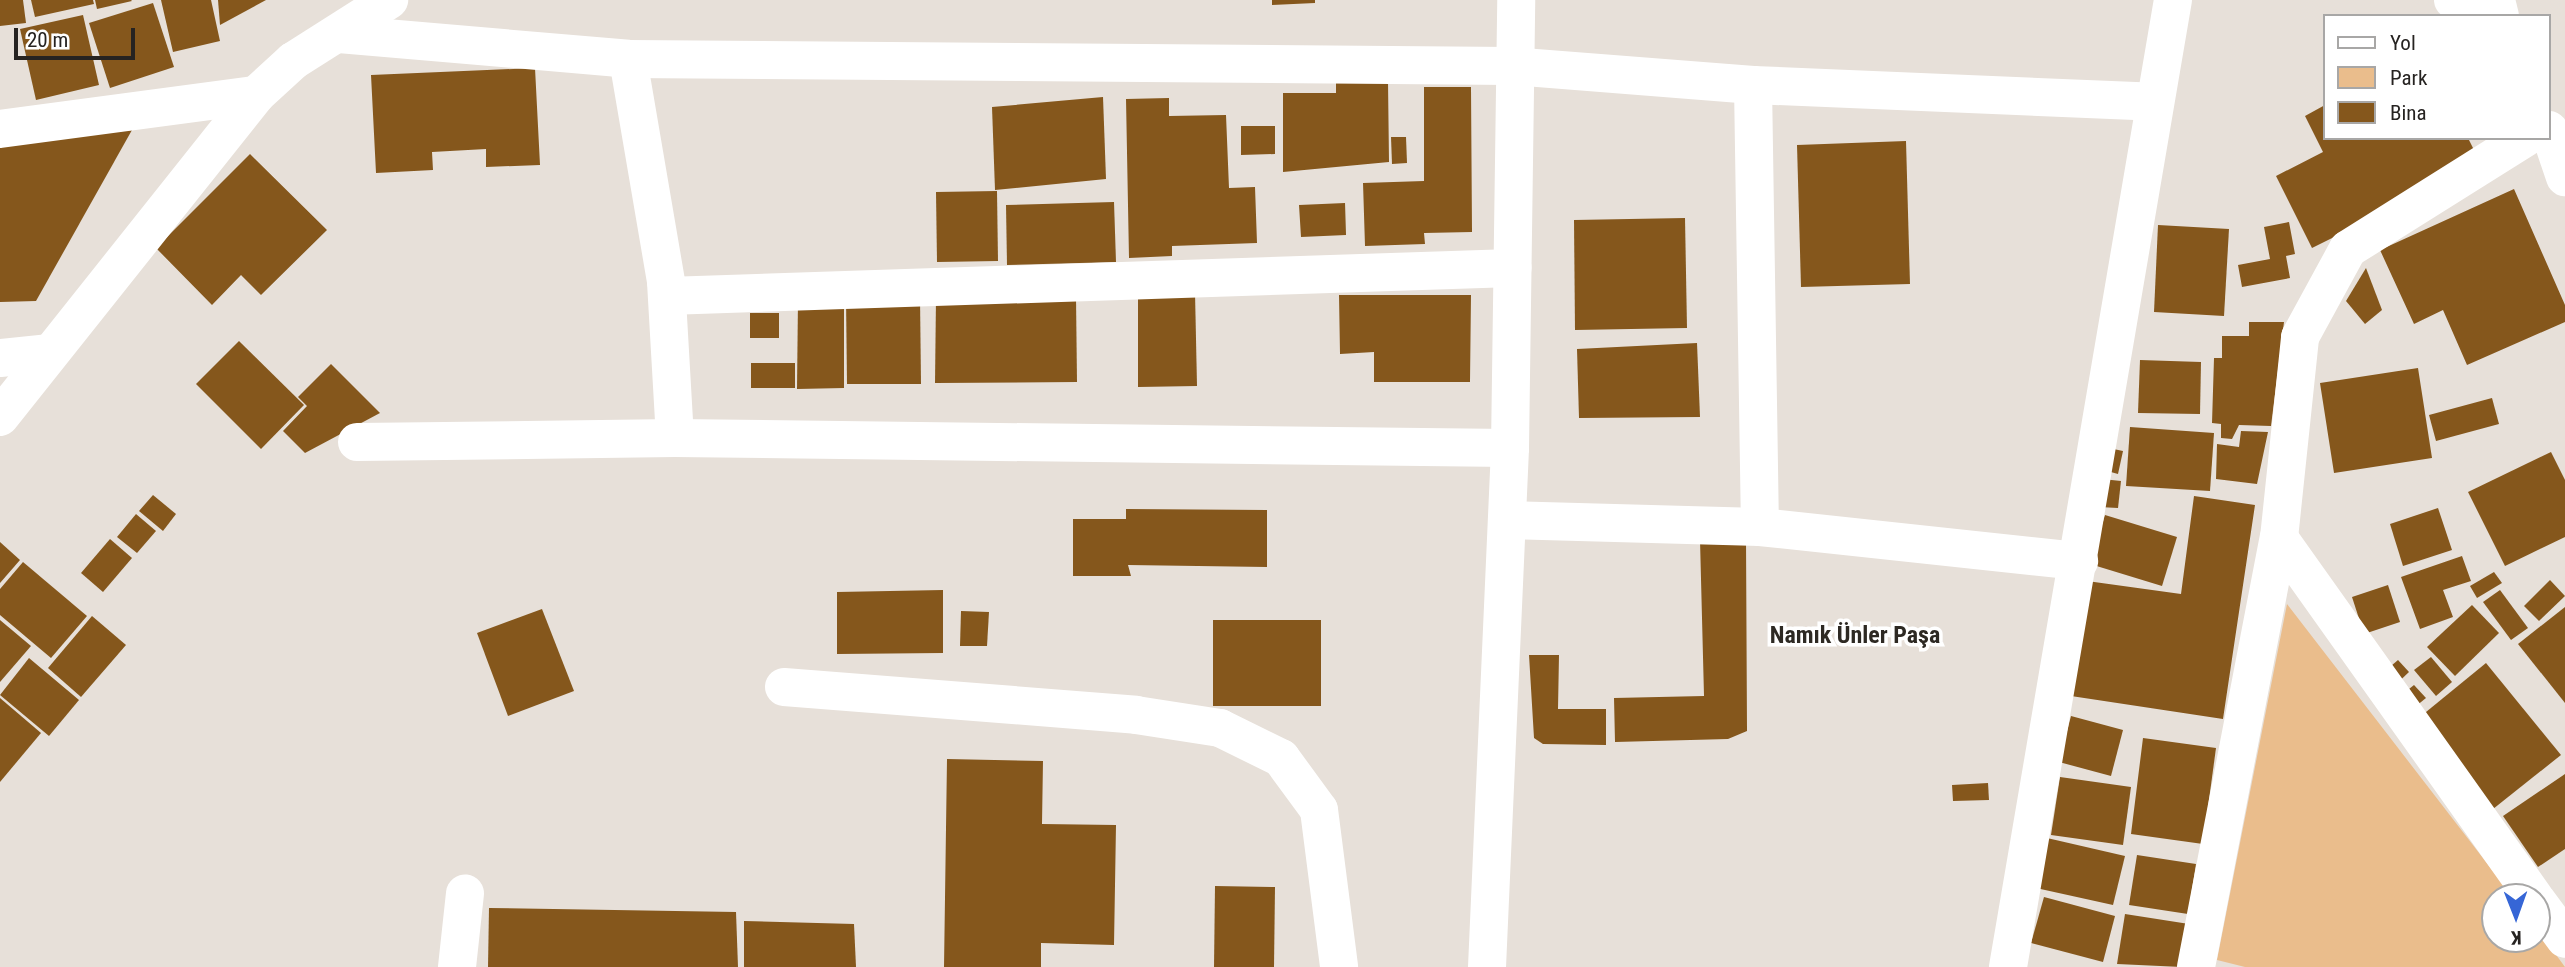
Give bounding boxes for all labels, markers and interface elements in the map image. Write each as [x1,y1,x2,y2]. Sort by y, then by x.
scale bar [18,14,138,58]
legend [2324,14,2551,140]
text: 20 m [27,28,68,52]
text: Yol [2390,31,2416,55]
text: Park [2390,66,2427,90]
text: Bina [2390,101,2427,125]
district label: Namık Ünler Paşa [1770,622,1940,650]
north arrow [2481,883,2551,953]
text: K [2511,926,2522,949]

